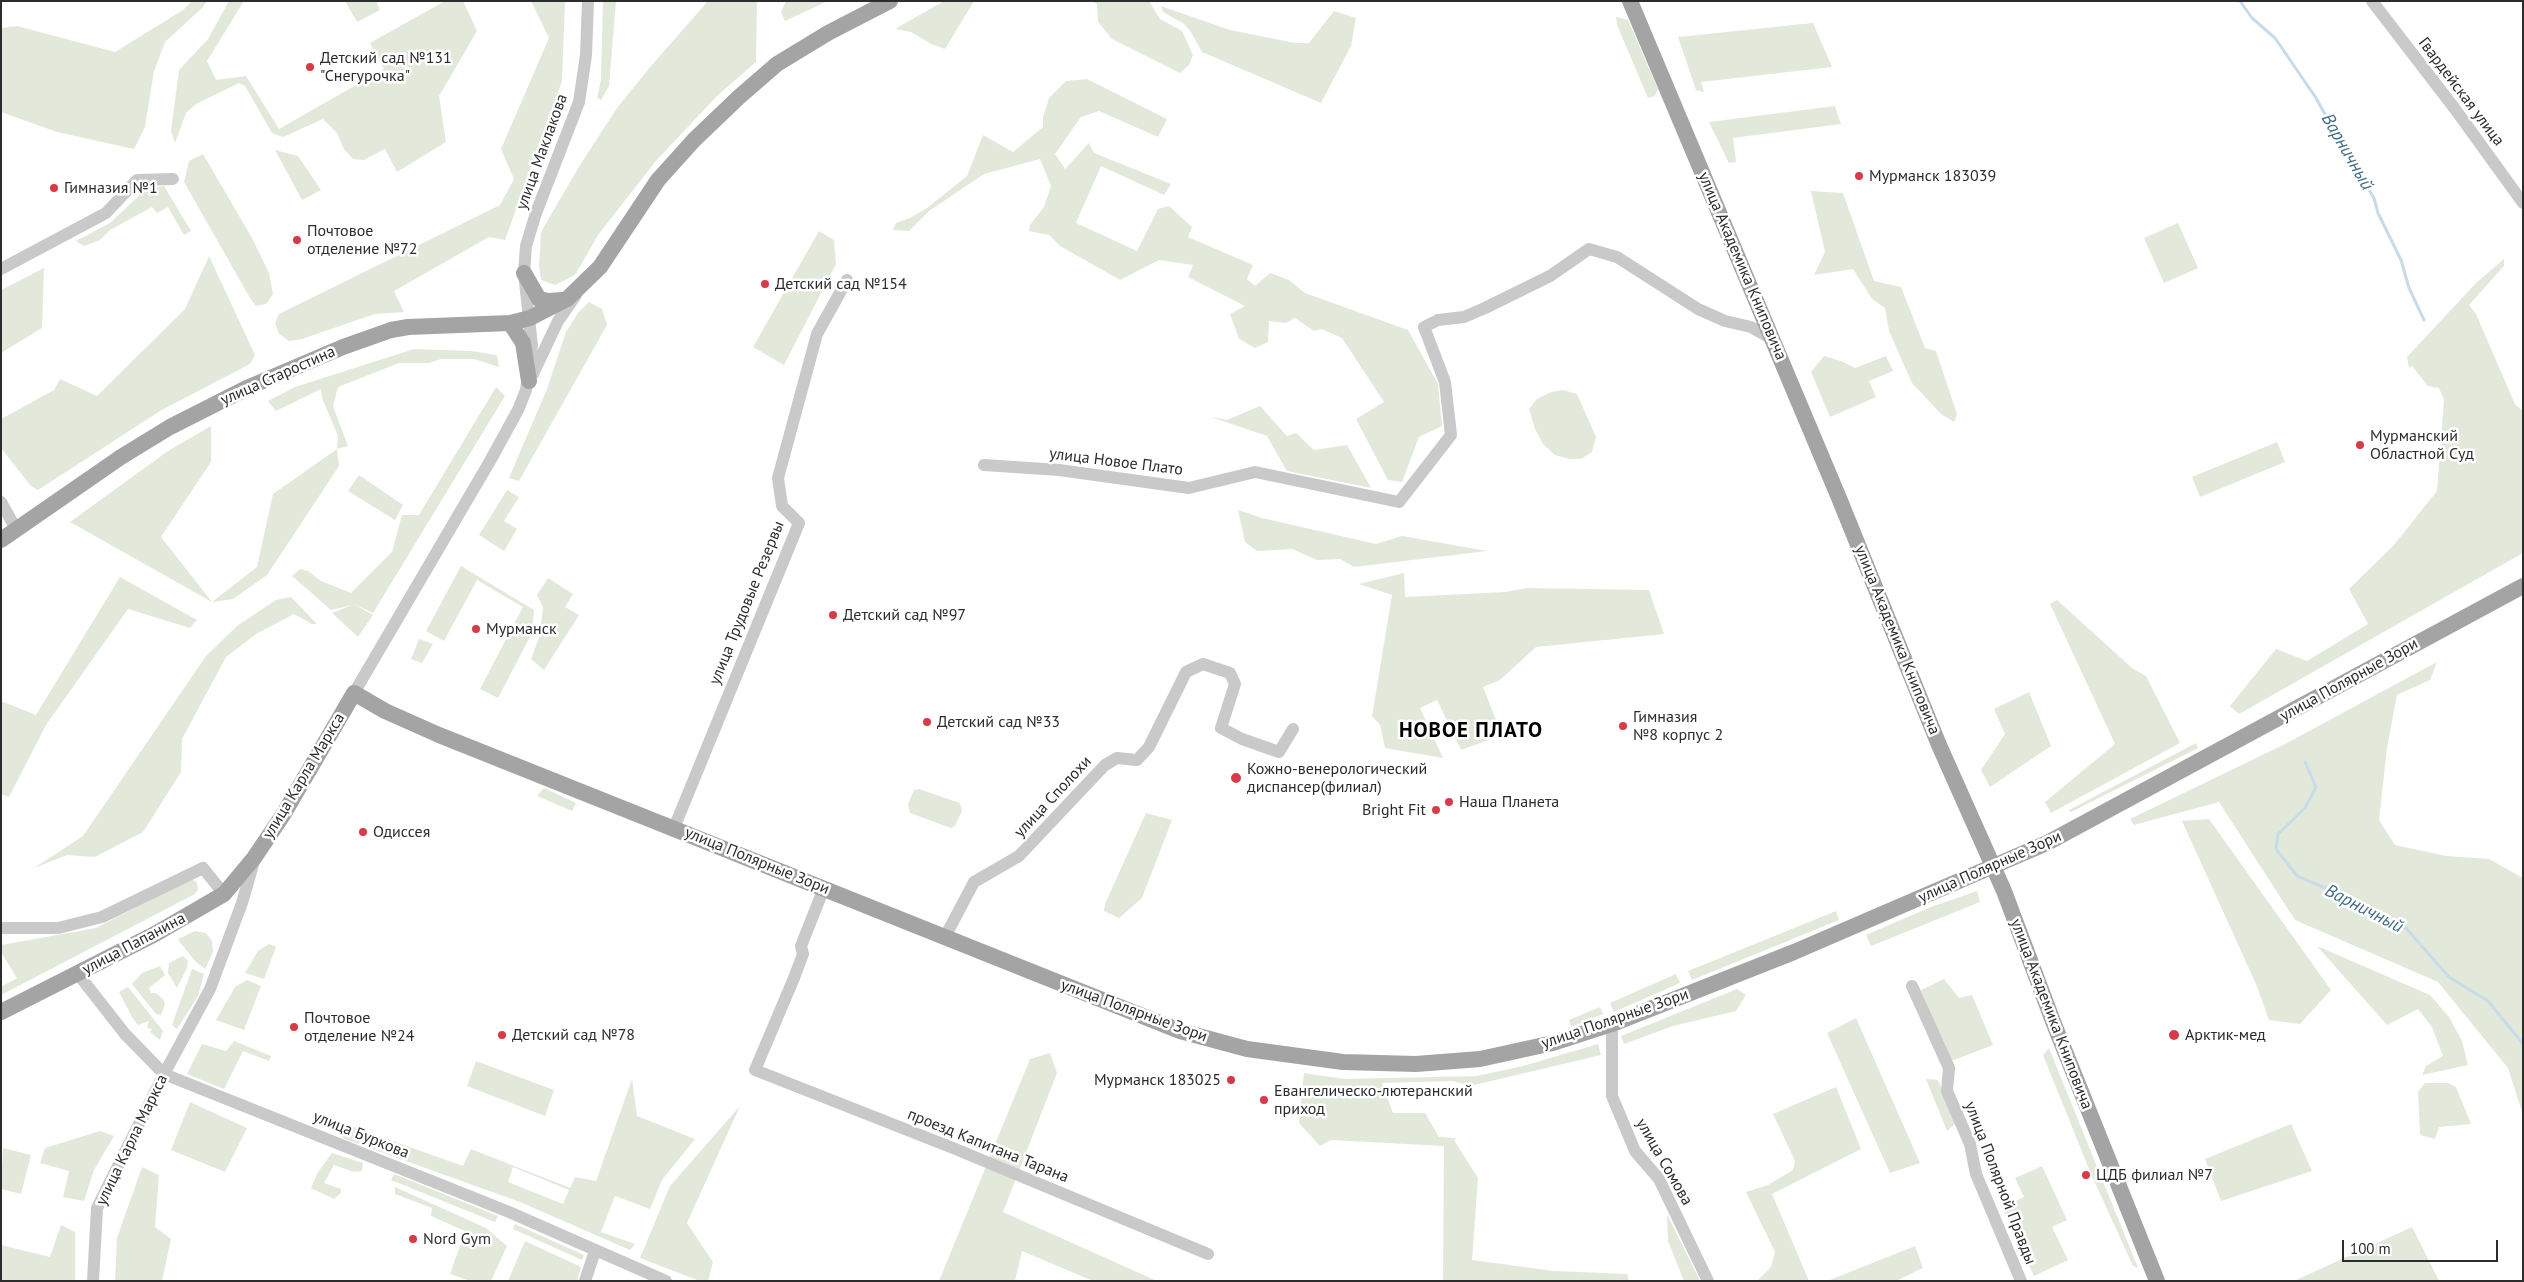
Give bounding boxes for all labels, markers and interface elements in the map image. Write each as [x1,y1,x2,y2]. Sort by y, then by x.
street label: Гвардейская улица [2414,34,2508,150]
place label: Детский сад №131 "Снегурочка" [320,48,452,86]
marker: Детский сад №131 "Снегурочка" [304,61,316,73]
street label: улица Маклакова [512,92,572,212]
water label: Варничный [2316,110,2378,194]
place label: Мурманск 183039 [1869,166,1996,186]
street label: улица Академика Книповича [1694,169,1790,363]
marker: Мурманск 183039 [1853,170,1865,182]
place label: Гимназия №1 [64,178,158,198]
marker: Гимназия №1 [48,182,60,194]
place label: Почтовое отделение №72 [307,221,418,259]
marker: Почтовое отделение №72 [291,234,303,246]
place label: Детский сад №154 [775,274,907,294]
marker: Детский сад №154 [759,278,771,290]
street label: улица Старостина [218,342,338,410]
place label: Мурманский Областной Суд [2370,426,2474,464]
marker: Мурманский Областной Суд [2354,439,2366,451]
street label: улица Новое Плато [1048,444,1184,480]
street label: улица Трудовые Резервы [705,518,789,688]
street label: улица Академика Книповича [1850,543,1944,737]
place label: Детский сад №97 [843,605,966,625]
marker: Детский сад №97 [827,609,839,621]
place label: Мурманск [486,619,557,639]
marker: Мурманск [470,623,482,635]
street label: улица Полярные Зори [2277,634,2421,726]
place label: Гимназия №8 корпус 2 [1633,707,1723,745]
street label: улица Карла Маркса [259,710,349,842]
place label: Детский сад №33 [937,712,1060,732]
marker: Детский сад №33 [921,716,933,728]
district label: НОВОЕ ПЛАТО [1398,718,1544,744]
marker: Гимназия №8 корпус 2 [1617,720,1629,732]
street label: улица Сполохи [1010,752,1096,842]
place label: Кожно-венерологический диспансер(филиал) [1247,759,1427,797]
marker: Кожно-венерологический диспансер(филиал) [1229,771,1243,785]
place label: Наша Планета [1459,792,1559,812]
marker: Наша Планета [1443,796,1455,808]
place label: Bright Fit [1362,800,1426,820]
marker: Bright Fit [1430,804,1442,816]
place label: Одиссея [373,822,430,842]
street label: улица Полярные Зори [682,823,832,899]
marker: Одиссея [357,826,369,838]
street label: улица Полярные Зори [1916,827,2064,907]
water label: Варничный [2321,880,2407,938]
street label: улица Папанина [79,909,189,979]
street label: улица Академика Книповича [2006,916,2096,1112]
street label: улица Полярные Зори [1058,976,1210,1046]
street label: улица Полярные Зори [1539,985,1691,1053]
place label: Почтовое отделение №24 [304,1008,415,1046]
marker: Почтовое отделение №24 [288,1021,300,1033]
place label: Детский сад №78 [512,1025,635,1045]
place label: Арктик-мед [2185,1025,2266,1045]
marker: Арктик-мед [2167,1028,2181,1042]
marker: Детский сад №78 [496,1029,508,1041]
place label: Мурманск 183025 [1094,1070,1221,1090]
street label: улица Карла Маркса [92,1071,172,1209]
marker: Мурманск 183025 [1225,1074,1237,1086]
place label: Евангелическо-лютеранский приход [1274,1081,1473,1119]
marker: Евангелическо-лютеранский приход [1258,1094,1270,1106]
street label: улица Полярной Правды [1960,1099,2040,1267]
street label: проезд Капитана Тарана [905,1105,1071,1187]
street label: улица Буркова [310,1107,412,1163]
street label: улица Сомова [1631,1115,1697,1209]
place label: ЦДБ филиал №7 [2096,1165,2213,1185]
marker: ЦДБ филиал №7 [2080,1169,2092,1181]
place label: Nord Gym [423,1229,491,1249]
scale bar [2344,1230,2500,1262]
marker: Nord Gym [407,1233,419,1245]
text: 100 m [2350,1239,2391,1258]

